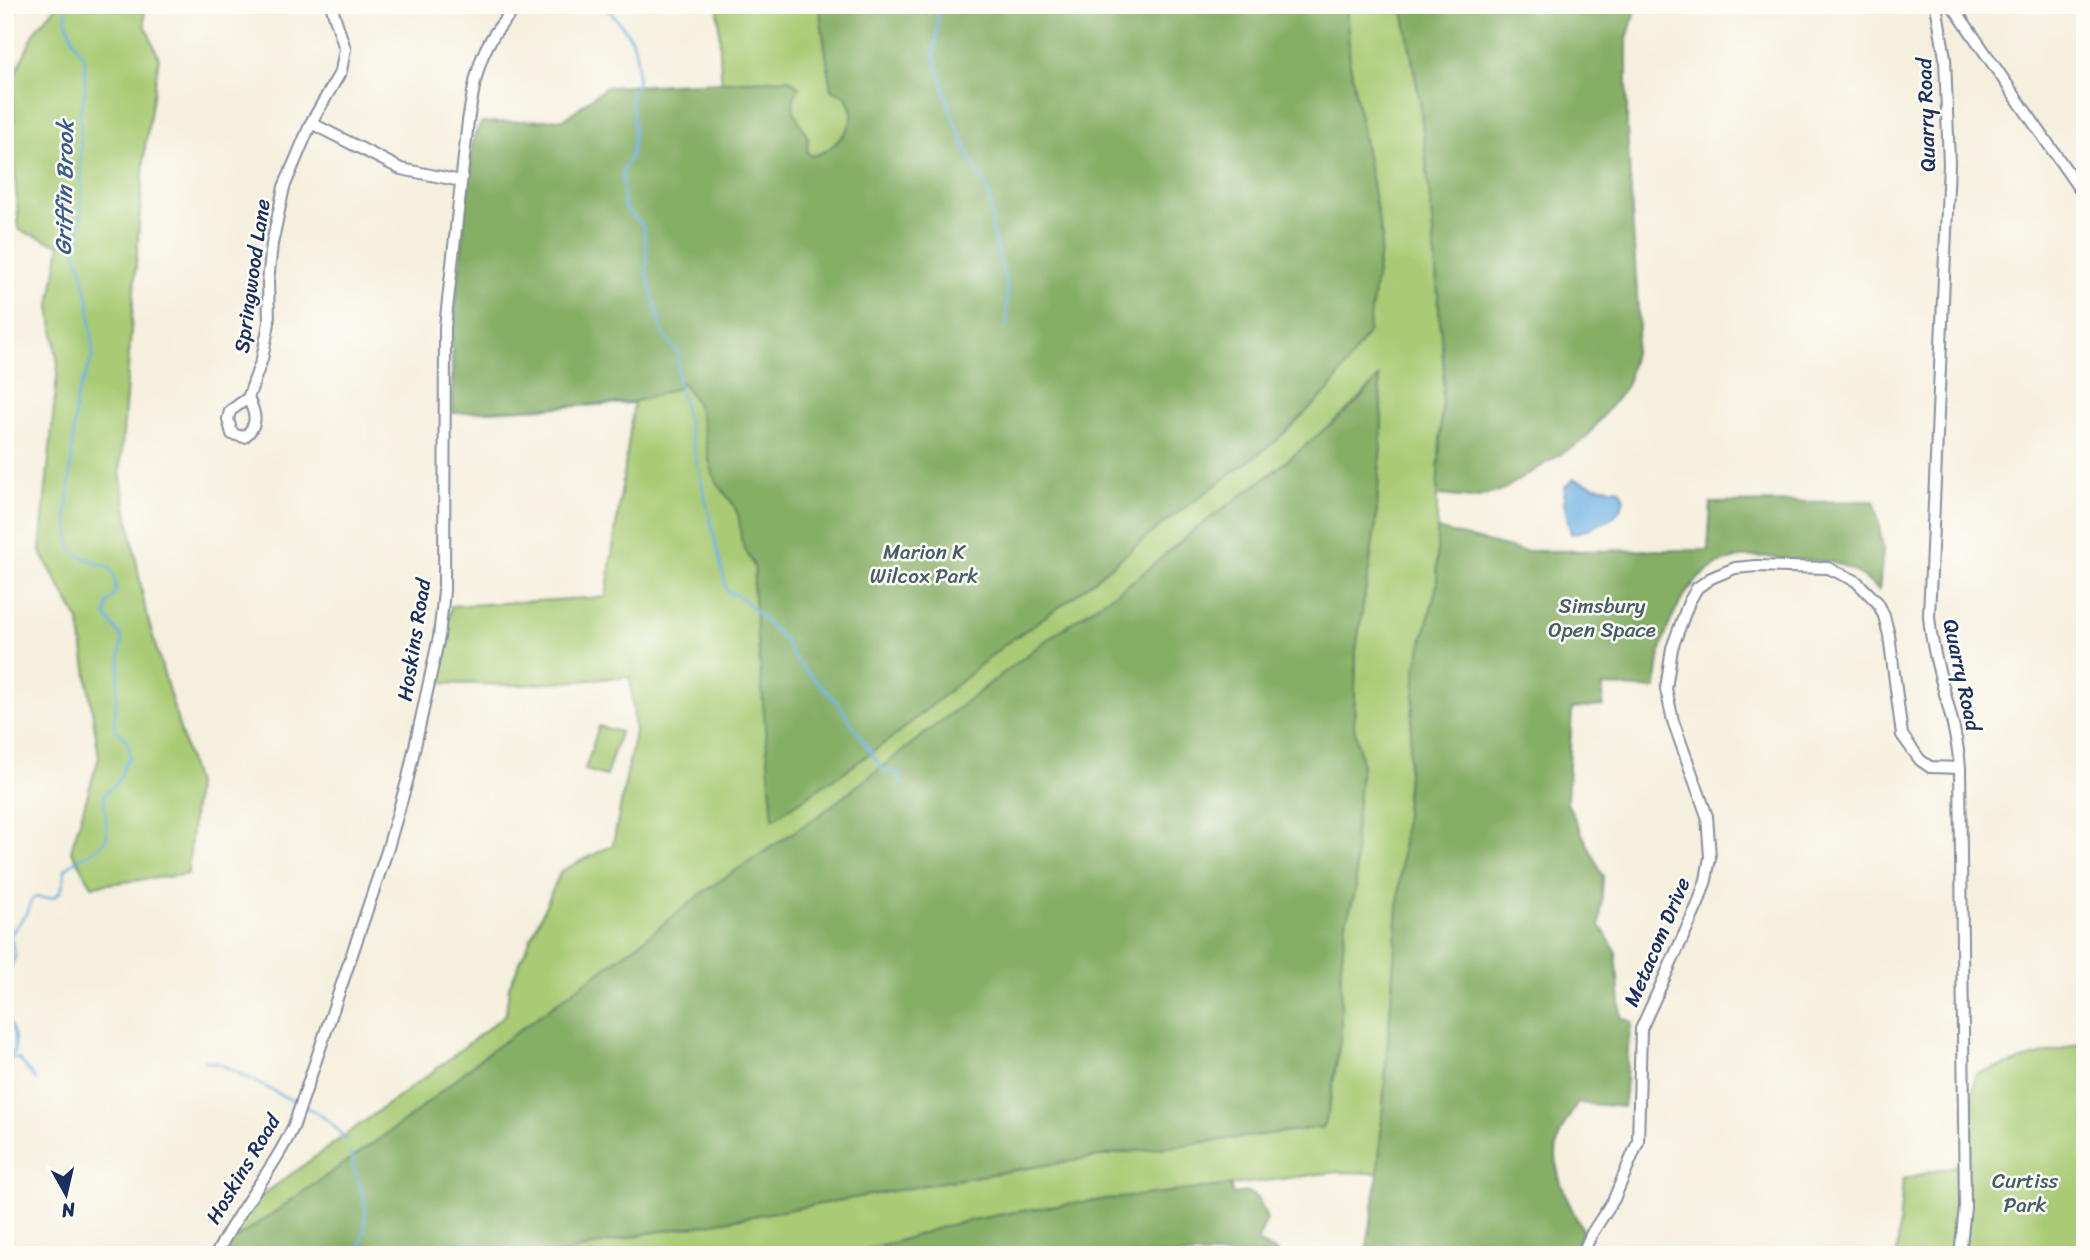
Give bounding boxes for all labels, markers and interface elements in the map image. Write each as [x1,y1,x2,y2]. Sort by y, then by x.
street label: Quarry Road [1905,56,1947,172]
water label: Griffin Brook [43,118,86,256]
street label: Springwood Lane [222,196,282,355]
park label: Marion K Wilcox Park [870,533,978,595]
street label: Hoskins Road [386,574,443,704]
park label: Simsbury Open Space [1548,587,1656,649]
street label: Quarry Road [1932,615,1993,736]
street label: Metacom Drive [1613,871,1701,1013]
street label: Hoskins Road [195,1105,292,1232]
north arrow [32,1158,102,1228]
park label: Curtiss Park [1992,1162,2058,1224]
text: N [59,1193,78,1228]

